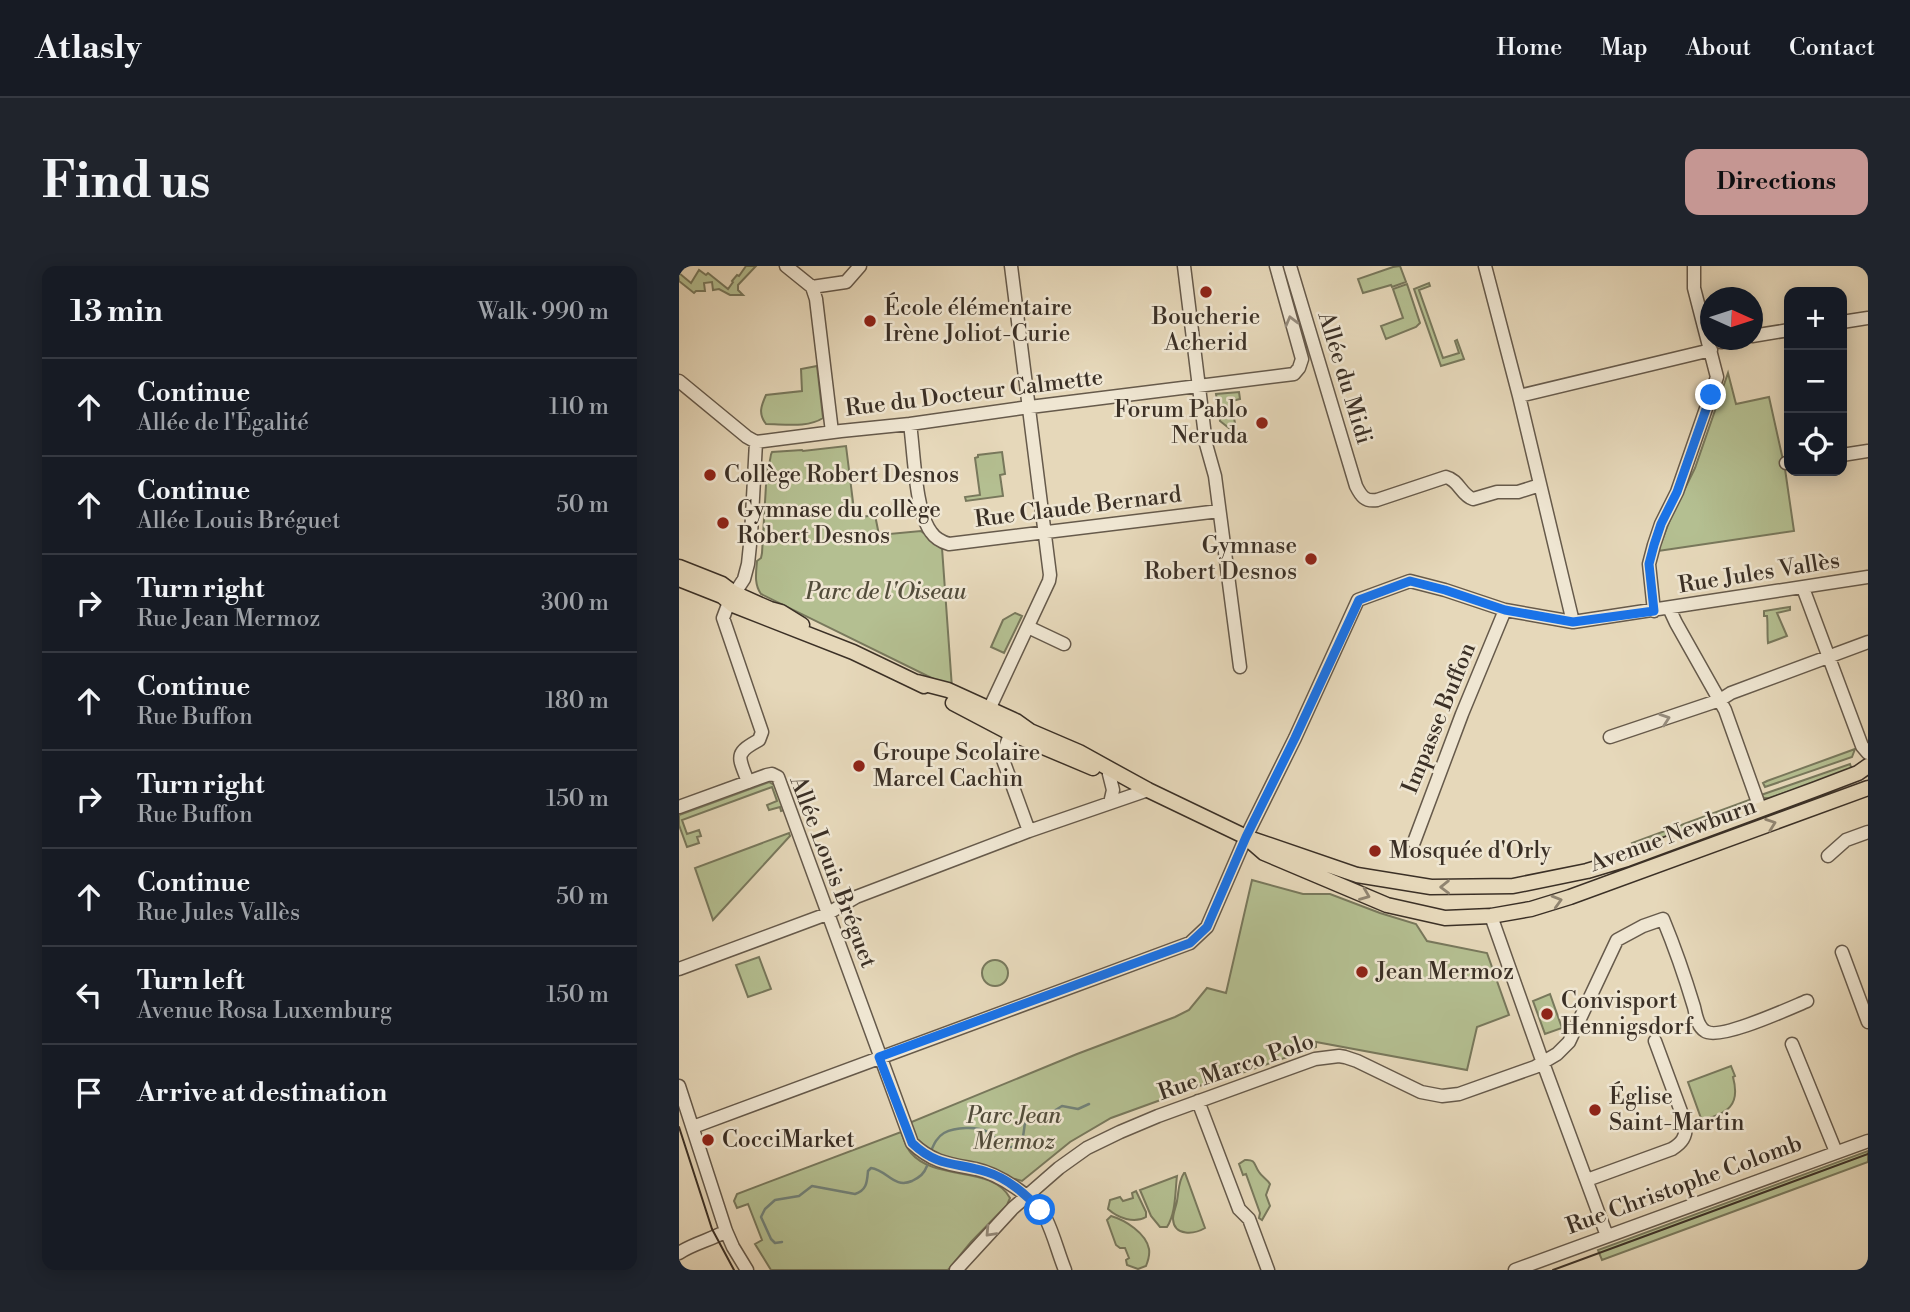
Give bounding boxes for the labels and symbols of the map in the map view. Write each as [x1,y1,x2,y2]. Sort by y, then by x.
marker: Boucherie Acherid [1198,284,1214,300]
north arrow [1700,287,1763,350]
place label: École élémentaire Irène Joliot-Curie [884,292,1072,348]
place label: Boucherie Acherid [1151,303,1260,357]
street label: Allée du Midi [1311,308,1378,448]
marker: École élémentaire Irène Joliot-Curie [862,313,878,329]
one-way arrow [1285,315,1299,327]
street label: Rue du Docteur Calmette [843,363,1105,423]
route end [1695,379,1726,410]
place label: Forum Pablo Neruda [1114,396,1248,450]
marker: Forum Pablo Neruda [1254,415,1270,431]
place label: Collège Robert Desnos [724,461,959,489]
marker: Collège Robert Desnos [702,467,718,483]
street label: Rue Claude Bernard [973,480,1183,534]
place label: Gymnase du collège Robert Desnos [737,496,941,550]
marker: Gymnase du collège Robert Desnos [715,515,731,531]
place label: Gymnase Robert Desnos [1144,532,1297,586]
street label: Rue Jules Vallès [1676,546,1842,600]
marker: Gymnase Robert Desnos [1303,551,1319,567]
park label: Parc de l'Oiseau [804,578,967,606]
street label: Impasse Buffon [1396,638,1482,798]
one-way arrow [1658,712,1670,727]
place label: Groupe Scolaire Marcel Cachin [873,739,1040,793]
marker: Groupe Scolaire Marcel Cachin [851,758,867,774]
street label: Allée Louis Bréguet [783,771,883,972]
street label: Avenue Newburn [1585,792,1760,878]
one-way arrow [1765,818,1777,832]
place label: Mosquée d'Orly [1389,837,1552,865]
marker: Mosquée d'Orly [1367,843,1383,859]
one-way arrow [1439,879,1450,895]
one-way arrow [1358,887,1370,901]
one-way arrow [1551,895,1563,910]
place label: Jean Mermoz [1375,958,1514,986]
marker: Jean Mermoz [1354,964,1370,980]
place label: Convisport Hennigsdorf [1561,987,1695,1041]
marker: Convisport Hennigsdorf [1539,1006,1555,1022]
street label: Rue Marco Polo [1154,1027,1318,1107]
place label: Église Saint-Martin [1609,1081,1745,1137]
park label: Parc Jean Mermoz [966,1102,1063,1156]
marker: Église Saint-Martin [1587,1102,1603,1118]
place label: CocciMarket [722,1126,855,1154]
street label: Rue Christophe Colomb [1562,1129,1806,1241]
marker: CocciMarket [700,1132,716,1148]
route start [1024,1194,1055,1225]
one-way arrow [986,1224,998,1237]

